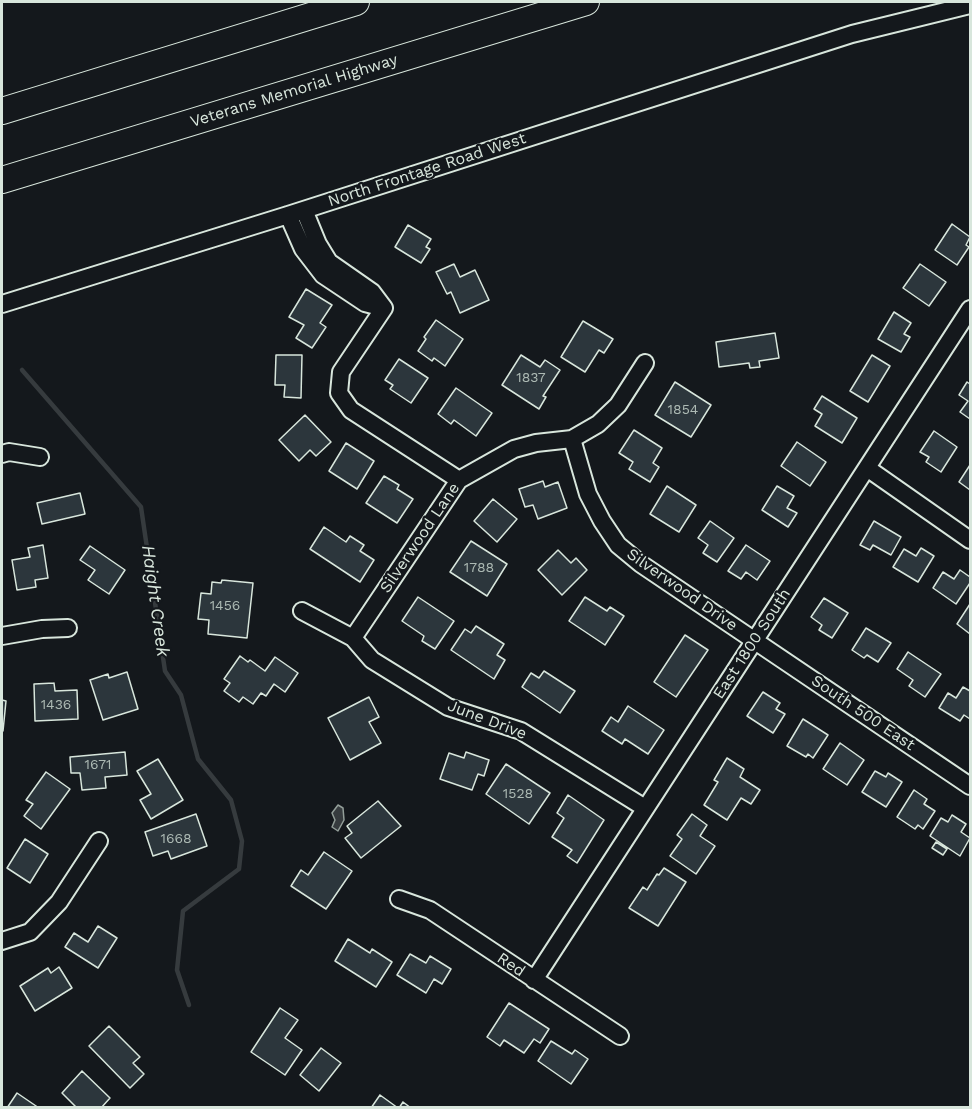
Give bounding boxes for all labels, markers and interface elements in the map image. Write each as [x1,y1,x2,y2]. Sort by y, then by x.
street label: Veterans Memorial Highway [188,50,400,132]
street label: North Frontage Road West [326,129,528,211]
house number: 1837 [516,370,546,386]
house number: 1854 [668,402,698,418]
street label: Silverwood Lane [376,479,464,597]
water label: Haight Creek [136,544,174,658]
street label: Silverwood Drive [623,545,741,635]
house number: 1788 [464,560,494,576]
street label: East 1800 South [709,585,795,703]
house number: 1456 [210,598,240,614]
street label: South 500 East [808,671,918,755]
street label: June Drive [445,696,529,744]
house number: 1436 [41,697,71,713]
house number: 1671 [84,757,112,773]
house number: 1528 [503,786,533,802]
house number: 1668 [160,831,192,847]
street label: Red [493,949,529,981]

